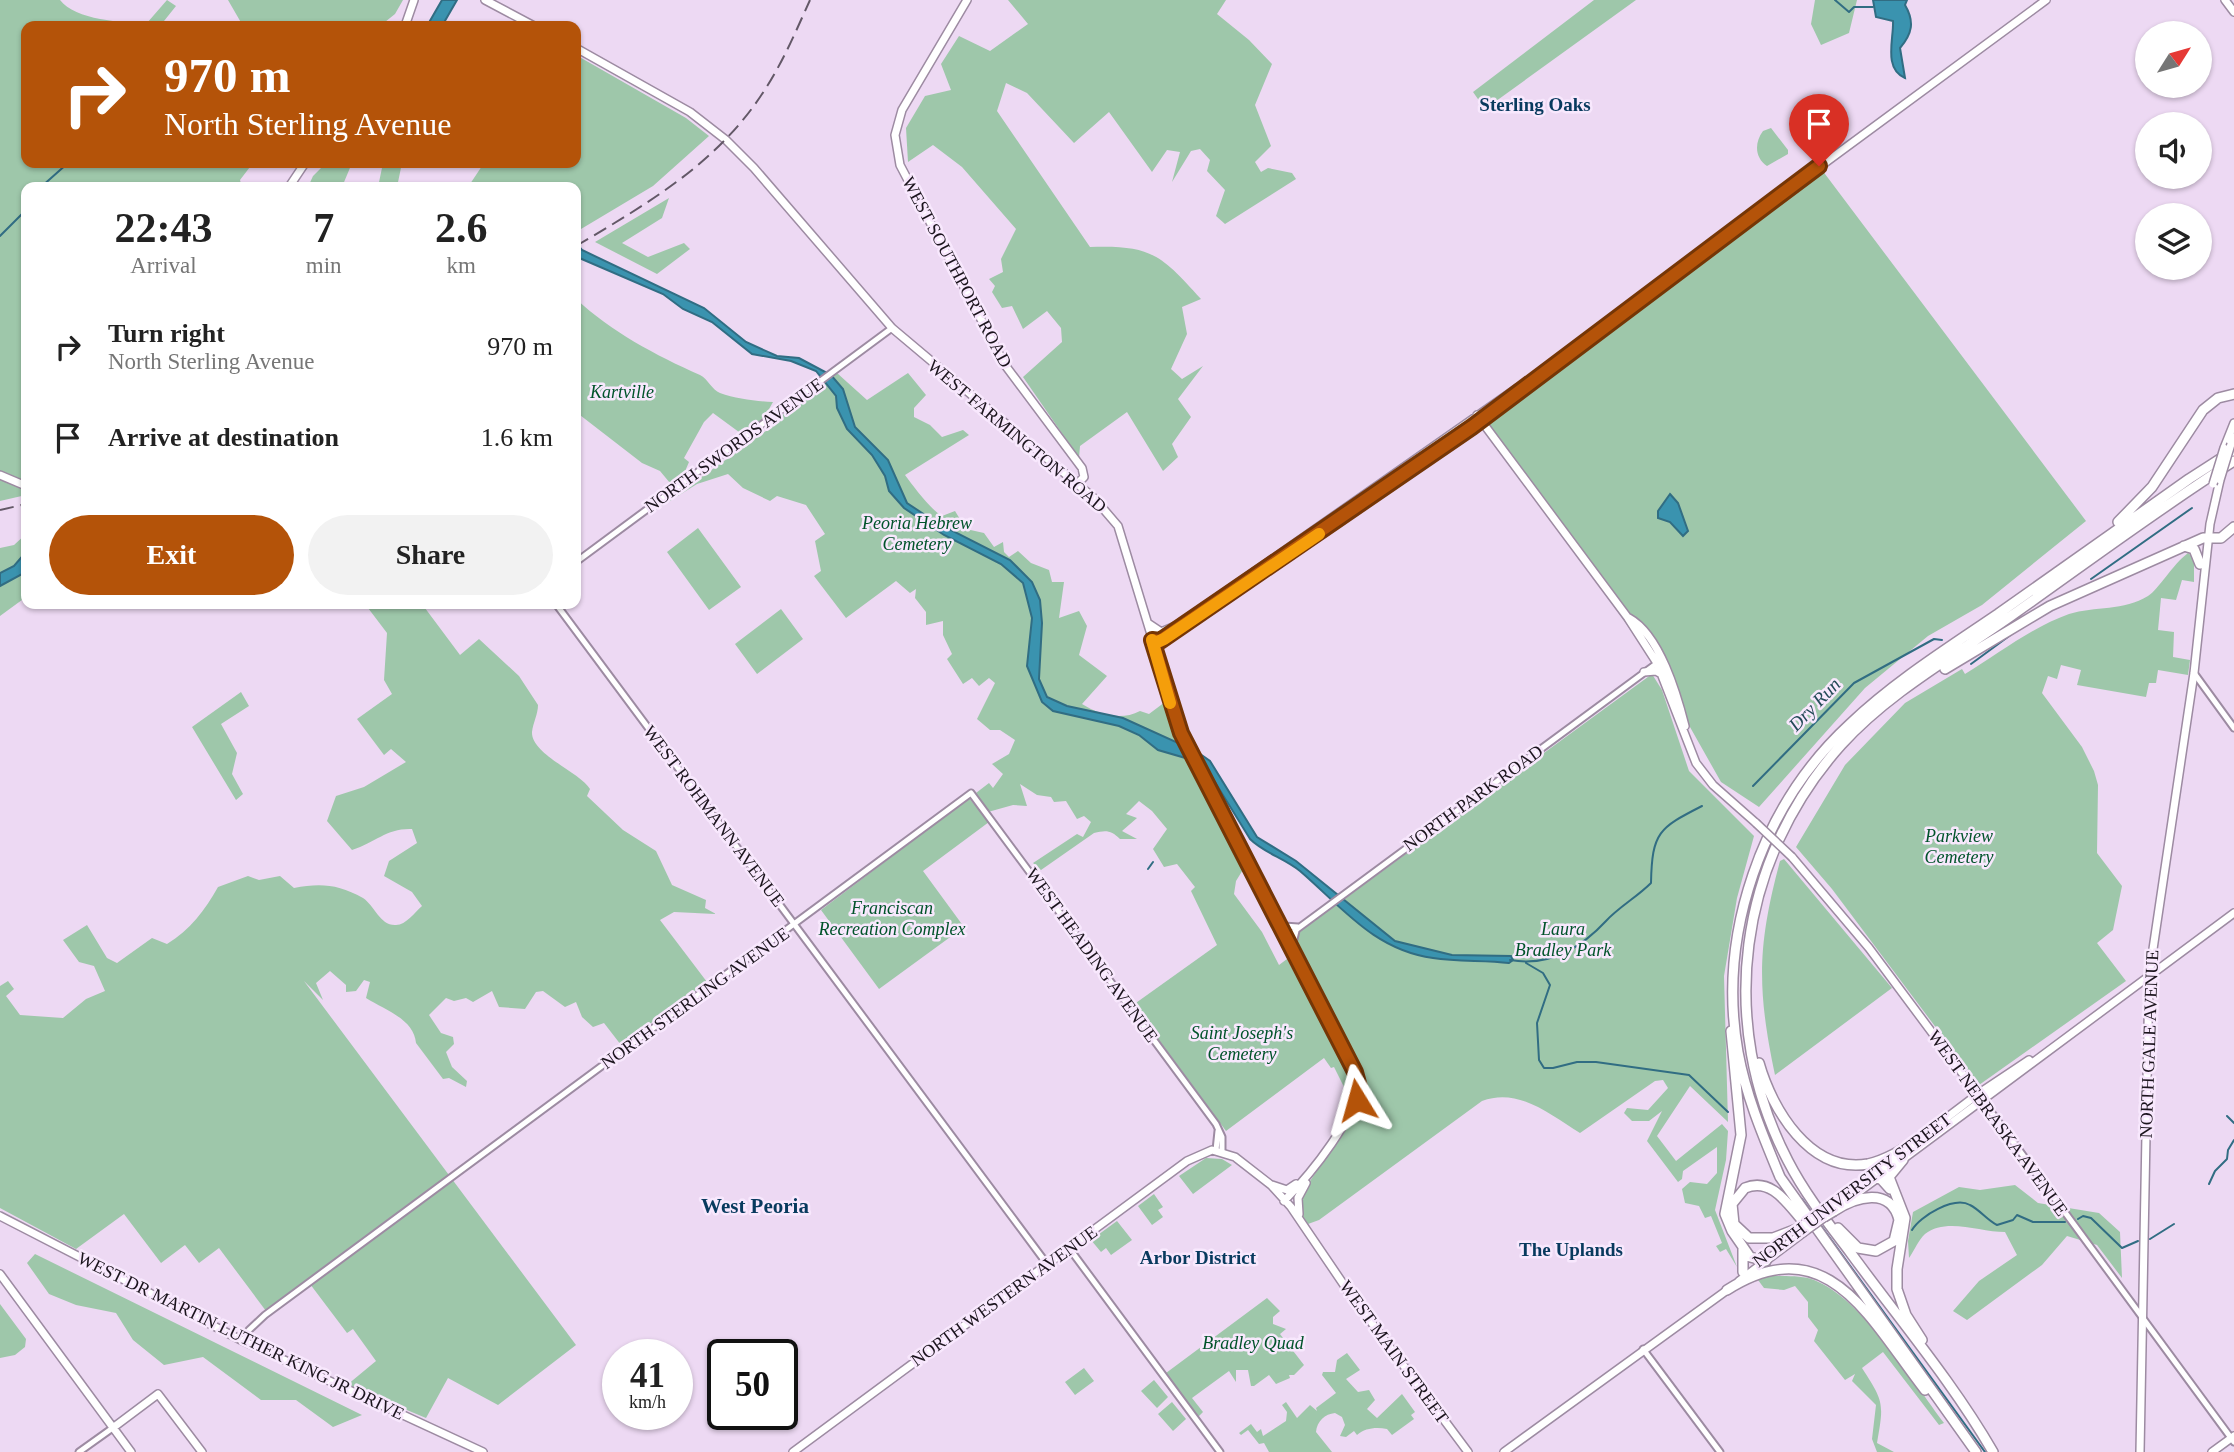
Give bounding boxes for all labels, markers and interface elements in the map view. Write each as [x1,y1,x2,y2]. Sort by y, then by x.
north arrow [2135,21,2212,98]
map controls [2135,21,2212,280]
text: 970 m [164,48,291,103]
icon: right [49,49,140,140]
district label: Sterling Oaks [1479,94,1591,115]
pin [1789,94,1849,166]
icon: arrive [1800,105,1838,143]
text: North Sterling Avenue [164,106,451,142]
button: sound [2135,112,2212,189]
street label: WEST SOUTHPORT ROAD [898,173,1016,371]
button: layers [2135,203,2212,280]
text: 22:43 [114,205,212,251]
text: 7 [313,205,334,251]
text: 2.6 [435,205,488,251]
text: Arrival [130,253,197,278]
text: min [306,253,342,278]
text: km [447,253,476,278]
text: Turn right [108,319,225,348]
icon: right [49,328,87,366]
text: 970 m [487,332,553,361]
text: North Sterling Avenue [108,349,315,374]
street label: WEST FARMINGTON ROAD [924,355,1110,517]
street label: NORTH SWORDS AVENUE [641,374,827,516]
park label: Kartville [589,382,654,402]
icon: arrive [49,419,87,457]
text: Arrive at destination [108,423,339,452]
text: 1.6 km [481,423,553,452]
park label: Peoria Hebrew Cemetery [861,513,972,554]
button: Exit [49,515,294,595]
button: Share [308,515,553,595]
water label: Dry Run [1784,674,1844,736]
street label: WEST ROHMANN AVENUE [639,722,789,910]
street label: NORTH PARK ROAD [1399,741,1547,855]
park label: Parkview Cemetery [1924,826,1993,867]
street label: WEST HEADING AVENUE [1022,864,1162,1046]
park label: Franciscan Recreation Complex [818,898,965,939]
park label: Laura Bradley Park [1515,919,1612,960]
street label: NORTH STERLING AVENUE [597,923,793,1073]
street label: NORTH GALE AVENUE [2136,949,2162,1139]
park label: Saint Joseph's Cemetery [1191,1023,1293,1064]
street label: WEST NEBRASKA AVENUE [1924,1026,2072,1220]
position arrow [1320,1063,1394,1137]
street label: NORTH UNIVERSITY STREET [1749,1109,1955,1271]
district label: West Peoria [701,1194,809,1218]
street label: NORTH WESTERN AVENUE [907,1222,1101,1370]
district label: The Uplands [1519,1239,1623,1260]
district label: Arbor District [1140,1247,1257,1268]
street label: WEST DR MARTIN LUTHER KING JR DRIVE [75,1248,407,1424]
street label: WEST MAIN STREET [1335,1277,1453,1427]
park label: Bradley Quad [1202,1333,1305,1353]
speed limit sign: 50 [707,1339,798,1430]
text: 41 [630,1356,665,1395]
text: km/h [629,1392,666,1412]

